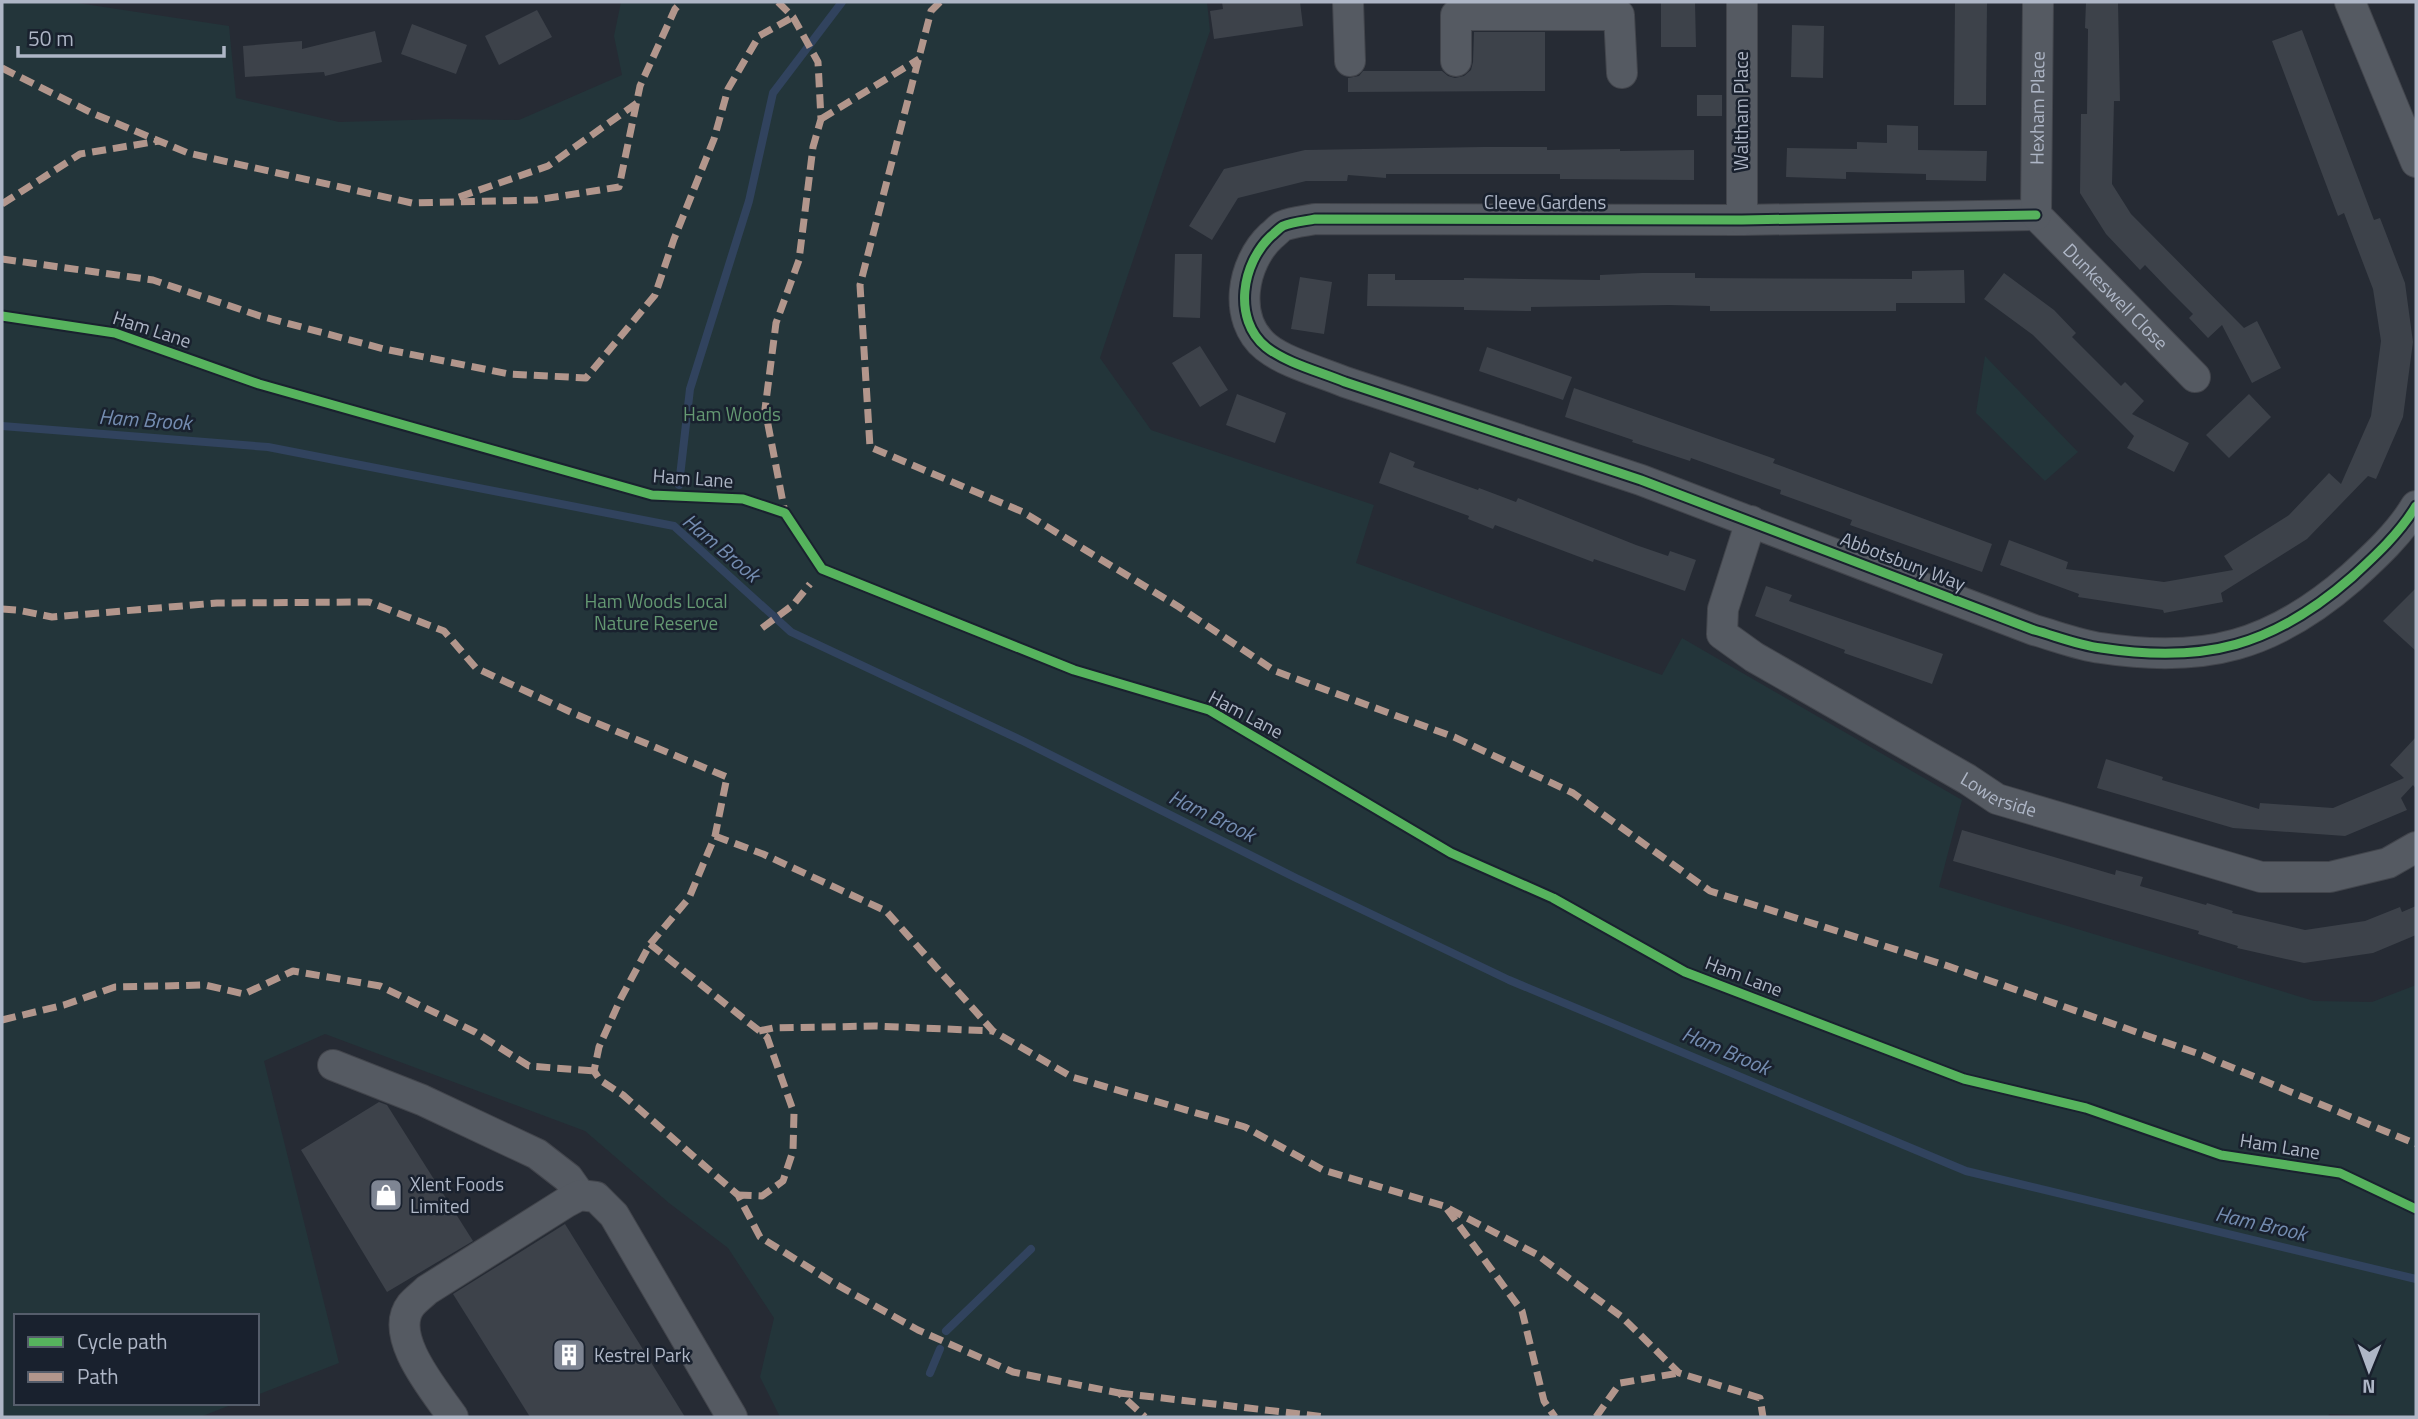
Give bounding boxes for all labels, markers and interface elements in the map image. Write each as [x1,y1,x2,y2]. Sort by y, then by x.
scale bar [18,14,224,58]
text: 50 m [28,22,74,54]
street label: Waltham Place [1726,51,1755,171]
street label: Hexham Place [2021,51,2052,165]
street label: Cleeve Gardens [1484,187,1607,216]
street label: Dunkeswell Close [2057,236,2176,356]
street label: Ham Lane [109,302,195,355]
park label: Ham Woods [683,399,781,428]
water label: Ham Brook [98,400,195,438]
street label: Ham Lane [652,460,734,495]
water label: Ham Brook [676,505,770,591]
street label: Abbotsbury Way [1836,523,1970,598]
park label: Ham Woods Local Nature Reserve [584,586,728,637]
street label: Ham Lane [1204,682,1289,745]
street label: Lowerside [1955,763,2040,824]
water label: Ham Brook [1164,780,1264,851]
street label: Ham Lane [1701,948,1787,1004]
water label: Ham Brook [1677,1017,1778,1084]
street label: Ham Lane [2238,1125,2322,1166]
place label: Xlent Foods Limited [410,1169,504,1220]
shop icon: Xlent Foods Limited [367,1176,405,1214]
water label: Ham Brook [2212,1197,2313,1250]
legend [14,1314,259,1405]
text: Cycle path [77,1325,168,1357]
north arrow [2334,1335,2404,1405]
building icon: Kestrel Park [550,1336,588,1374]
place label: Kestrel Park [594,1340,691,1369]
text: Path [77,1360,119,1392]
text: N [2362,1373,2376,1402]

